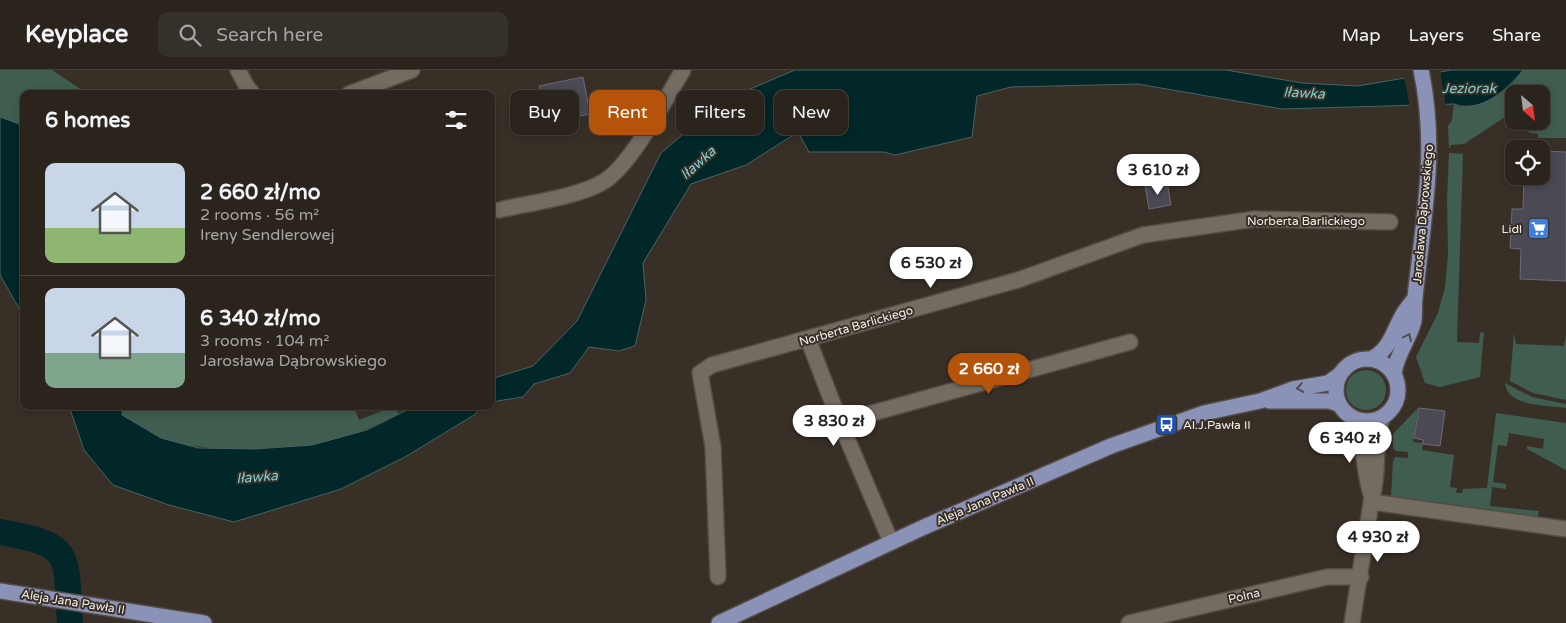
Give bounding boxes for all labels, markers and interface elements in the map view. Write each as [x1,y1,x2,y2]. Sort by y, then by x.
search box [158,12,508,57]
text: Keyplace [25,20,128,49]
icon: search [176,21,204,49]
text: Search here [216,24,323,46]
text: Map [1342,24,1381,46]
text: Layers [1409,24,1464,46]
text: Share [1492,24,1541,46]
water label: Jeziorak [1442,80,1498,97]
water label: Iławka [1283,83,1326,103]
north arrow [1505,85,1550,130]
map controls [1505,85,1550,185]
chip: Buy [510,90,579,135]
chip: Rent [589,90,666,135]
chip: Filters [676,90,764,135]
chip: New [774,90,848,135]
icon: filters [442,106,470,134]
text: 6 homes [45,108,130,133]
button: locate [1505,140,1550,185]
water label: Iławka [677,142,720,183]
street label: Jarosława Dąbrowskiego [1410,144,1436,284]
pin: 3 610 zł [1106,154,1210,196]
text: 3 610 zł [1128,160,1188,180]
text: 2 660 zł/mo [200,180,321,205]
icon: home [85,183,145,243]
text: 2 rooms · 56 m² [200,205,319,225]
street label: Norberta Barlickiego [1247,214,1365,228]
supermarket icon: Lidl [1526,217,1550,241]
place label: Lidl [1502,222,1522,236]
text: Ireny Sendlerowej [200,225,335,245]
pin: 6 530 zł [879,246,983,289]
text: 6 530 zł [901,253,961,273]
street label: Norberta Barlickiego [797,303,915,349]
text: 6 340 zł/mo [200,306,321,331]
icon: home [85,308,145,368]
text: 3 rooms · 104 m² [200,331,329,351]
one-way arrow [1401,333,1412,342]
text: Jarosława Dąbrowskiego [200,351,387,371]
pin: 2 660 zł [937,352,1041,395]
text: 2 660 zł [959,359,1019,379]
one-way arrow [1295,382,1303,393]
pin: 3 830 zł [782,404,886,447]
text: 3 830 zł [804,411,864,431]
bus stop icon: Al.J.Pawła II [1155,413,1179,437]
place label: Al.J.Pawła II [1183,418,1251,432]
pin: 6 340 zł [1298,422,1402,464]
text: 6 340 zł [1320,428,1380,448]
water label: Iławka [236,467,280,487]
street label: Aleja Jana Pawła II [934,474,1036,528]
pin: 4 930 zł [1326,520,1430,563]
text: 4 930 zł [1348,527,1408,547]
street label: Polna [1227,586,1261,606]
street label: Aleja Jana Pawła II [20,587,126,617]

